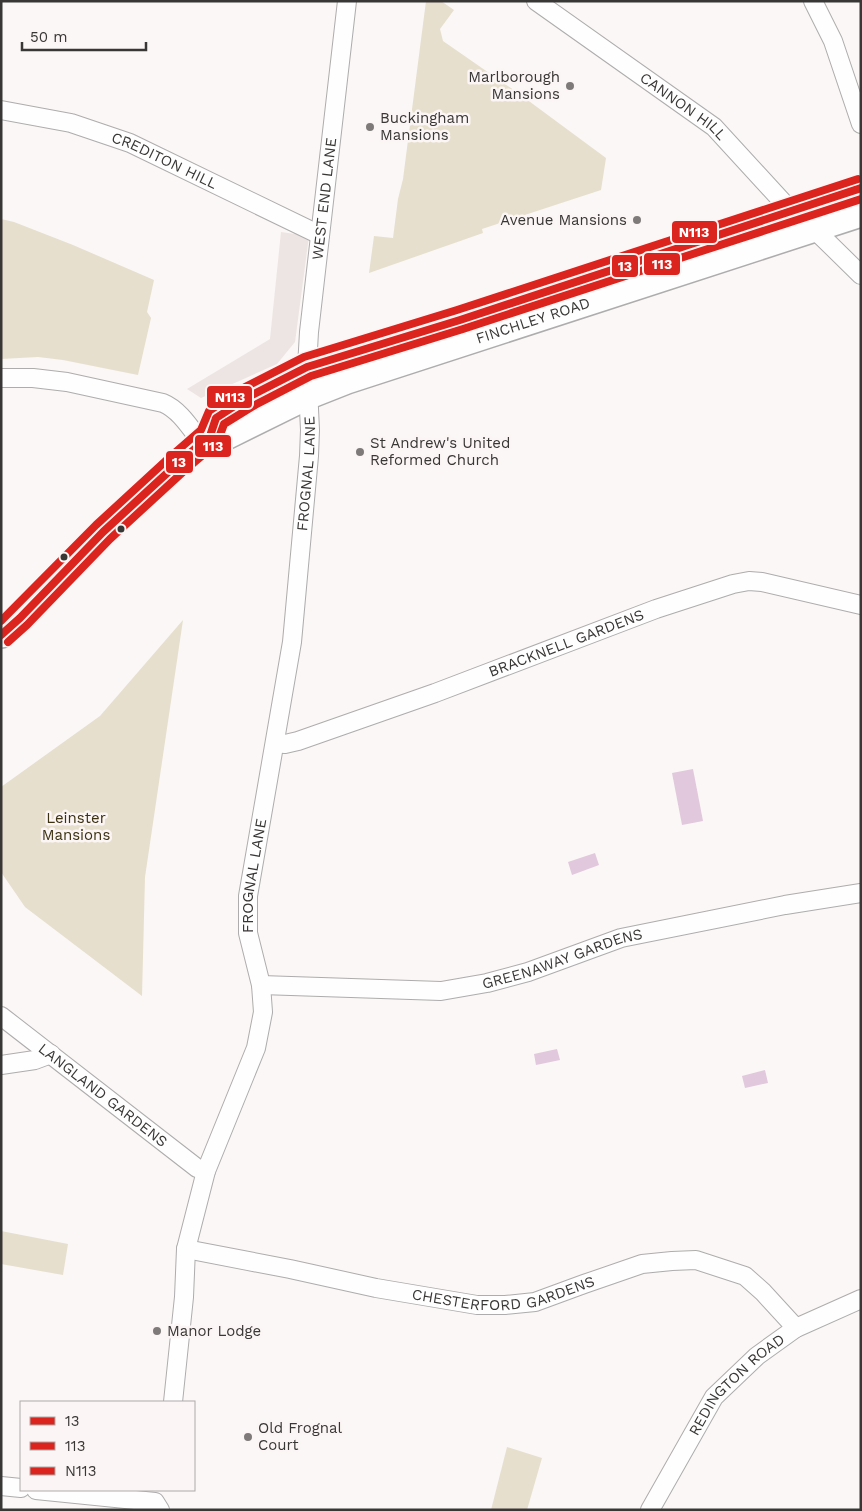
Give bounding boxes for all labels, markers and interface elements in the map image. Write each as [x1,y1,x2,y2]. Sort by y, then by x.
scale bar [22,20,146,52]
text: 50 m [30,28,67,46]
place label: Marlborough Mansions [468,68,560,103]
street label: CANNON HILL [636,68,730,144]
marker: Marlborough Mansions [564,80,576,92]
place label: Buckingham Mansions [380,109,469,144]
marker: Buckingham Mansions [364,121,376,133]
street label: CREDITON HILL [109,128,220,193]
street label: WEST END LANE [308,137,340,261]
place label: Avenue Mansions [500,211,627,229]
marker: Avenue Mansions [631,214,643,226]
line badge: N113 [671,220,718,244]
text: N113 [679,224,709,240]
line badge: 113 [643,252,681,276]
line badge: 13 [611,254,639,278]
text: 113 [652,256,672,272]
text: 13 [618,258,632,274]
street label: FINCHLEY ROAD [474,294,592,348]
line badge: N113 [206,385,253,409]
text: N113 [215,389,245,405]
street label: FROGNAL LANE [293,416,319,532]
line badge: 113 [194,434,232,458]
place label: St Andrew's United Reformed Church [370,434,510,469]
text: 113 [203,438,223,454]
marker: St Andrew's United Reformed Church [354,446,366,458]
line badge: 13 [165,450,194,474]
text: 13 [172,454,186,470]
unlabelled marker [116,524,126,534]
unlabelled marker [59,552,69,562]
street label: BRACKNELL GARDENS [486,605,646,681]
park label: Leinster Mansions [42,809,110,844]
street label: FROGNAL LANE [239,817,270,933]
street label: GREENAWAY GARDENS [480,925,644,993]
street label: LANGLAND GARDENS [35,1039,171,1151]
street label: CHESTERFORD GARDENS [411,1272,597,1314]
place label: Manor Lodge [167,1322,261,1340]
marker: Manor Lodge [151,1325,163,1337]
street label: REDINGTON ROAD [685,1330,788,1439]
legend [20,1401,195,1491]
text: 13 [65,1412,80,1430]
place label: Old Frognal Court [258,1419,343,1454]
marker: Old Frognal Court [242,1431,254,1443]
text: 113 [65,1437,85,1455]
text: N113 [65,1462,96,1480]

